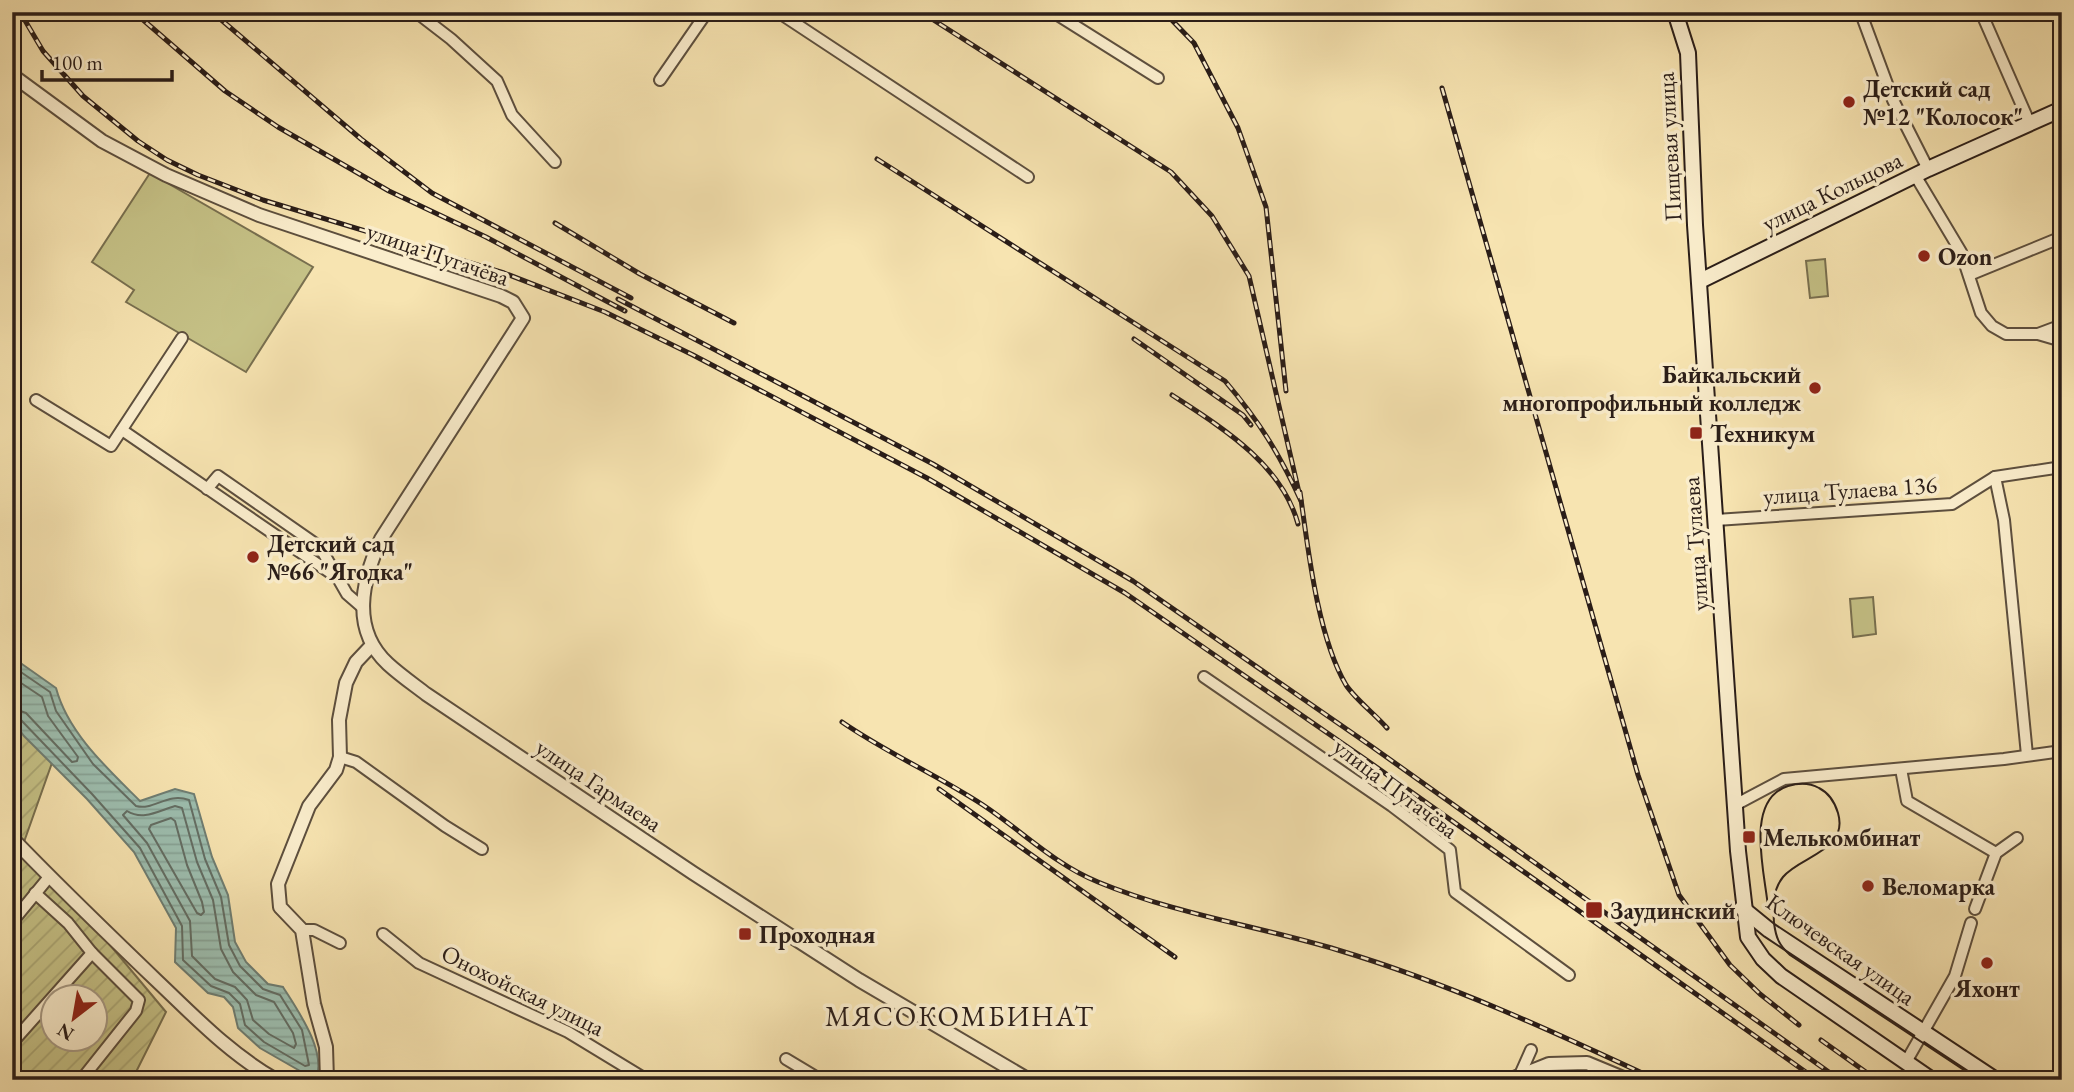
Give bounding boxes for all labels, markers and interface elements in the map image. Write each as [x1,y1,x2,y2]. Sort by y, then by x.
scale bar [42,38,172,82]
text: 100 m [52,49,103,76]
street label: Пищевая улица [1650,71,1688,223]
place label: Детский сад №12 "Колосок" [1863,73,2023,132]
marker: Детский сад №12 "Колосок" [1841,94,1857,110]
street label: улица Кольцова [1757,143,1908,238]
street label: улица Пугачёва [363,215,514,293]
place label: Ozon [1938,241,1993,272]
marker: Ozon [1916,248,1932,264]
place label: Байкальский многопрофильный колледж [1503,359,1802,418]
marker: Байкальский многопрофильный колледж [1807,380,1823,396]
place label: Техникум [1710,418,1815,450]
marker: Техникум [1688,425,1704,441]
street label: улица Тулаева 136 [1762,468,1938,512]
street label: улица Тулаева [1675,475,1715,612]
place label: Детский сад №66 "Ягодка" [267,528,413,587]
marker: Детский сад №66 "Ягодка" [245,549,261,565]
street label: улица Гармаева [530,731,669,839]
street label: улица Пугачёва [1327,731,1465,845]
place label: Мелькомбинат [1763,822,1921,853]
marker: Мелькомбинат [1741,829,1757,845]
place label: Веломарка [1882,871,1996,902]
marker: Веломарка [1860,878,1876,894]
street label: Ключевская улица [1760,886,1922,1012]
place label: Заудинский [1610,895,1736,927]
marker: Заудинский [1584,900,1604,920]
place label: Проходная [759,919,876,950]
marker: Проходная [737,926,753,942]
street label: Онохойская улица [436,937,610,1043]
marker: Яхонт [1979,955,1995,971]
place label: Яхонт [1953,973,2020,1004]
north arrow [38,984,108,1054]
district label: МЯСОКОМБИНАТ [825,998,1095,1034]
text: N [52,1017,79,1047]

